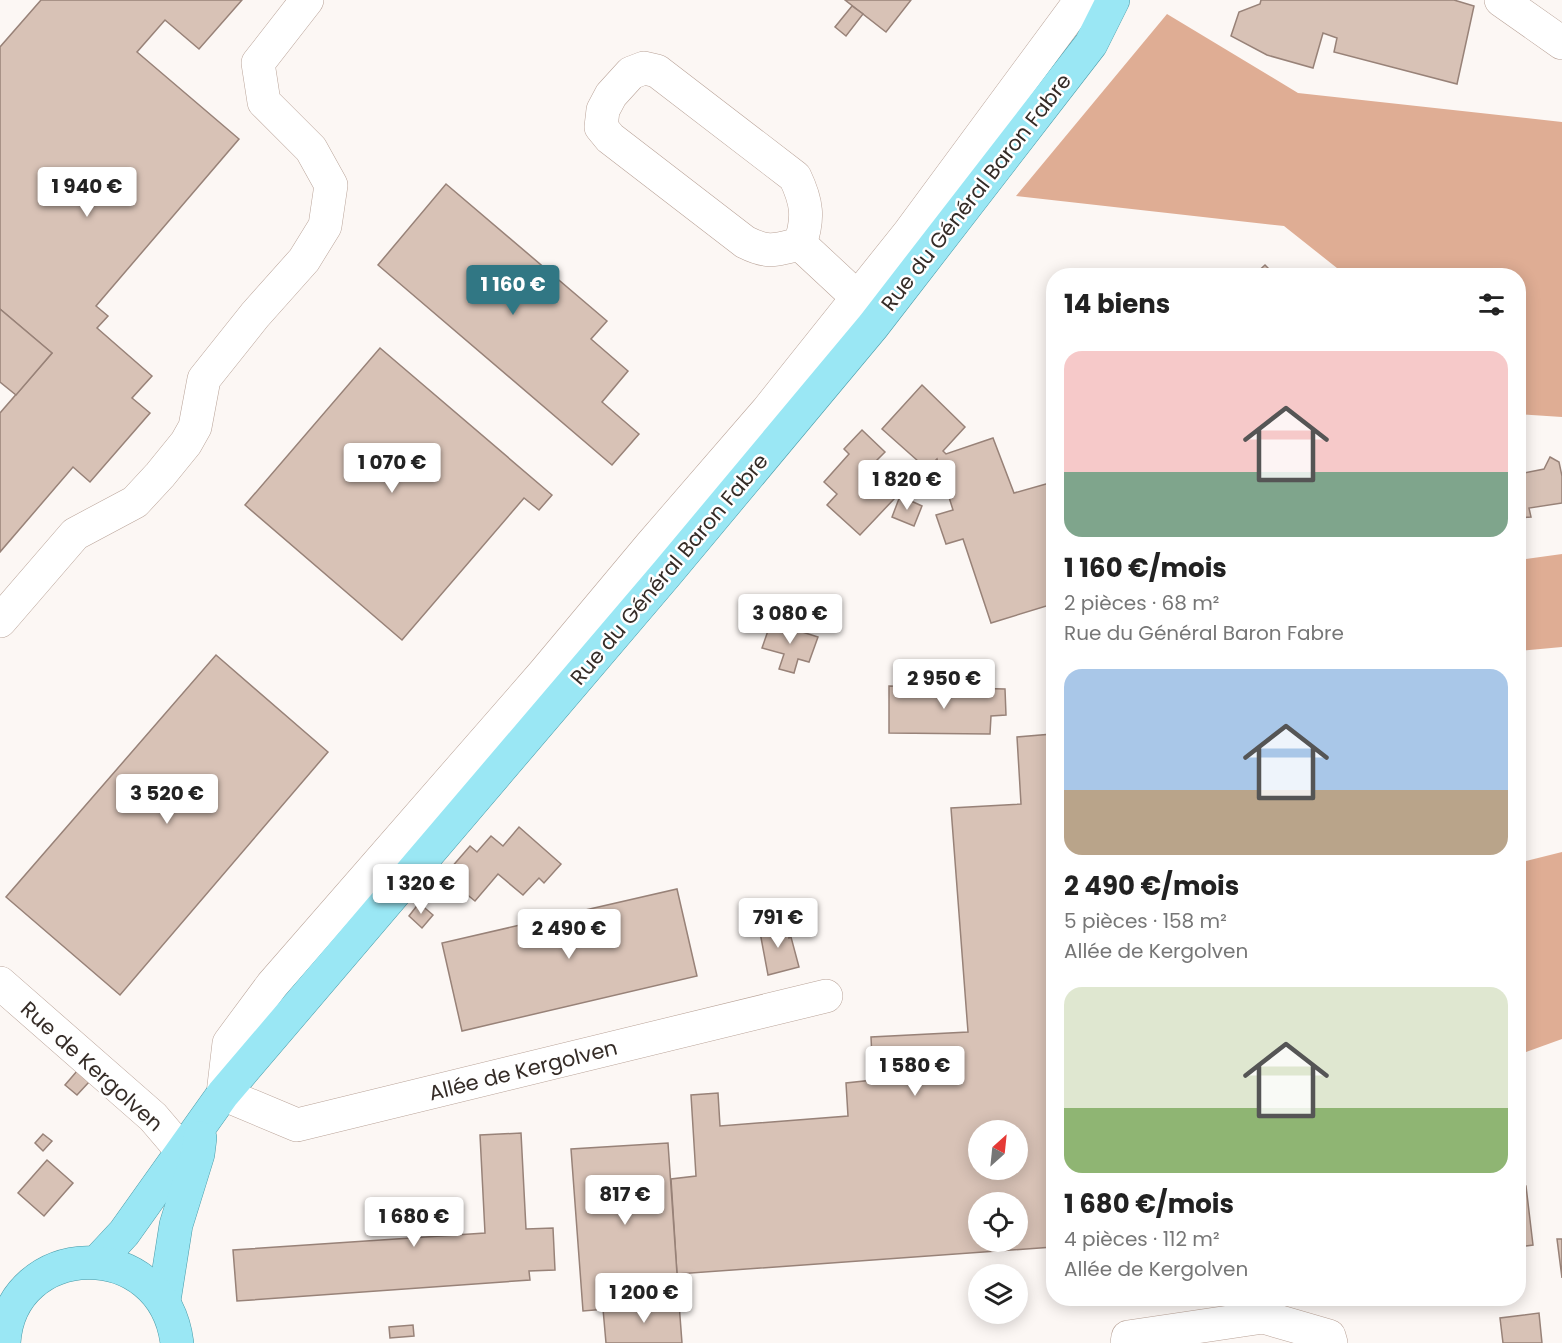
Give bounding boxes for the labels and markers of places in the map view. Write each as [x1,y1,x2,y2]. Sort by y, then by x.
pin: 1 940 € [32,167,142,218]
pin: 1 160 € [458,265,568,316]
pin: 1 070 € [337,443,447,494]
pin: 1 820 € [852,460,962,511]
pin: 3 080 € [735,594,845,645]
pin: 2 950 € [889,659,999,710]
pin: 3 520 € [112,774,222,825]
pin: 1 320 € [366,864,476,915]
pin: 791 € [736,898,820,949]
pin: 2 490 € [514,909,624,960]
pin: 1 580 € [860,1046,970,1097]
pin: 817 € [583,1175,667,1226]
pin: 1 680 € [359,1197,469,1248]
pin: 1 200 € [589,1273,699,1324]

